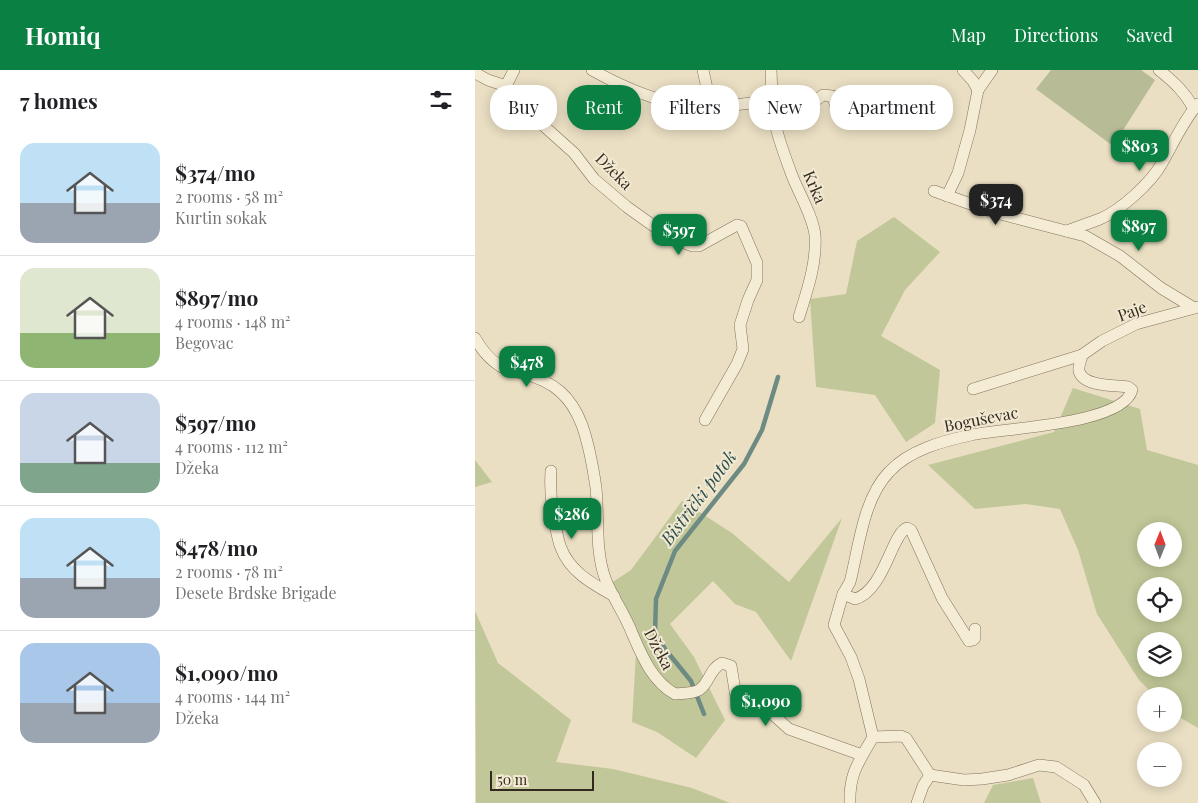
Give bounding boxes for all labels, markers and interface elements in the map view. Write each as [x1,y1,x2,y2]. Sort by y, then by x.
text: Homiq [25,19,101,51]
text: Map [951,23,986,47]
text: Directions [1014,23,1098,47]
text: Saved [1126,23,1173,47]
chip: Buy [490,85,557,130]
chip: Rent [567,85,641,130]
chip: Filters [651,85,739,130]
chip: New [749,85,820,130]
chip: Apartment [830,85,953,130]
text: 7 homes [20,86,98,114]
icon: filters [427,86,455,114]
pin: $803 [1110,129,1170,172]
text: $803 [1122,135,1158,156]
street label: Džeka [591,148,637,194]
text: $374/mo [175,158,255,186]
icon: home [60,163,120,223]
street label: Krka [799,167,832,207]
pin: $374 [966,184,1026,226]
text: 2 rooms · 58 m² [175,186,283,207]
text: $374 [980,189,1012,210]
text: Kurtin sokak [175,207,267,228]
pin: $897 [1109,210,1169,252]
pin: $597 [649,214,709,256]
text: $897 [1122,215,1156,236]
text: $597 [663,219,695,240]
text: $897/mo [175,283,258,311]
icon: home [60,288,120,348]
street label: Paje [1114,296,1149,325]
text: 4 rooms · 148 m² [175,311,291,332]
text: Begovac [175,332,233,353]
pin: $478 [497,346,557,388]
text: $478 [510,351,544,372]
street label: Boguševac [942,401,1020,436]
text: $597/mo [175,408,256,436]
icon: home [60,413,120,473]
text: 4 rooms · 112 m² [175,436,288,457]
water label: Bistrički potok [654,445,742,550]
text: Džeka [175,457,219,478]
pin: $286 [542,498,602,540]
text: $286 [554,503,590,524]
north arrow [1137,522,1183,568]
map controls [1137,522,1182,787]
text: $478/mo [175,533,258,561]
icon: home [60,538,120,598]
text: 2 rooms · 78 m² [175,561,283,582]
button: locate [1137,577,1182,622]
text: Desete Brdske Brigade [175,582,337,603]
street label: Džeka [640,624,679,673]
button: layers [1137,632,1182,677]
text: $1,090/mo [175,658,278,686]
icon: home [60,663,120,723]
pin: $1,090 [725,684,807,727]
text: 4 rooms · 144 m² [175,686,290,707]
button: + [1137,687,1182,732]
text: $1,090 [741,690,791,711]
text: Džeka [175,707,219,728]
button: − [1137,742,1182,787]
scale bar [490,768,594,791]
text: 50 m [497,770,527,789]

